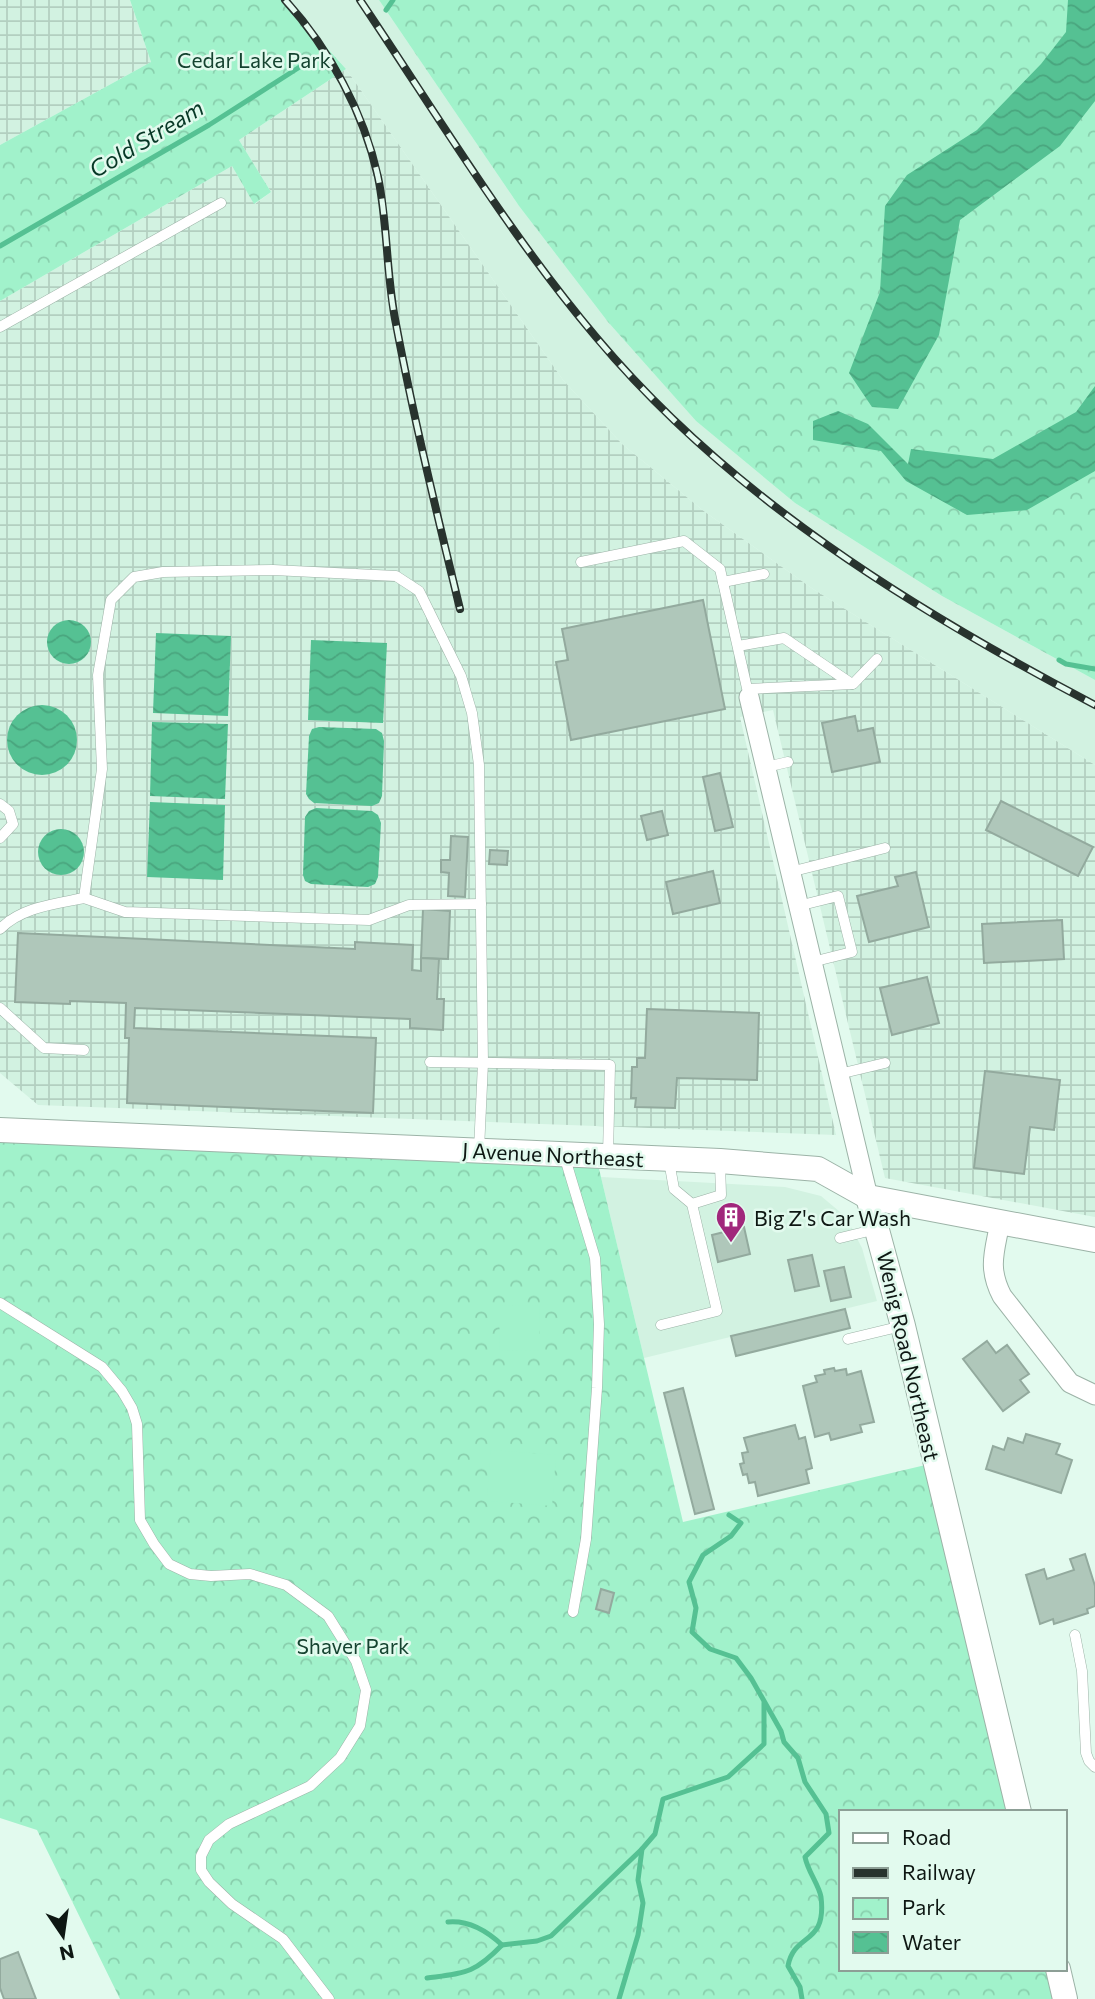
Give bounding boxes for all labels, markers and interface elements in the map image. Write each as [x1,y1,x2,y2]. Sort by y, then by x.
park label: Cedar Lake Park [177,47,331,72]
water label: Cold Stream [84,93,208,183]
street label: J Avenue Northeast [462,1137,644,1171]
building icon: Big Z's Car Wash [714,1200,748,1244]
place label: Big Z's Car Wash [754,1205,911,1230]
street label: Wenig Road Northeast [873,1249,945,1463]
park label: Shaver Park [297,1633,409,1658]
legend [839,1810,1067,1971]
text: Road [902,1824,951,1849]
text: Railway [902,1859,976,1884]
text: Park [902,1894,946,1919]
north arrow [28,1901,98,1971]
text: Water [902,1929,961,1954]
text: N [57,1940,76,1966]

